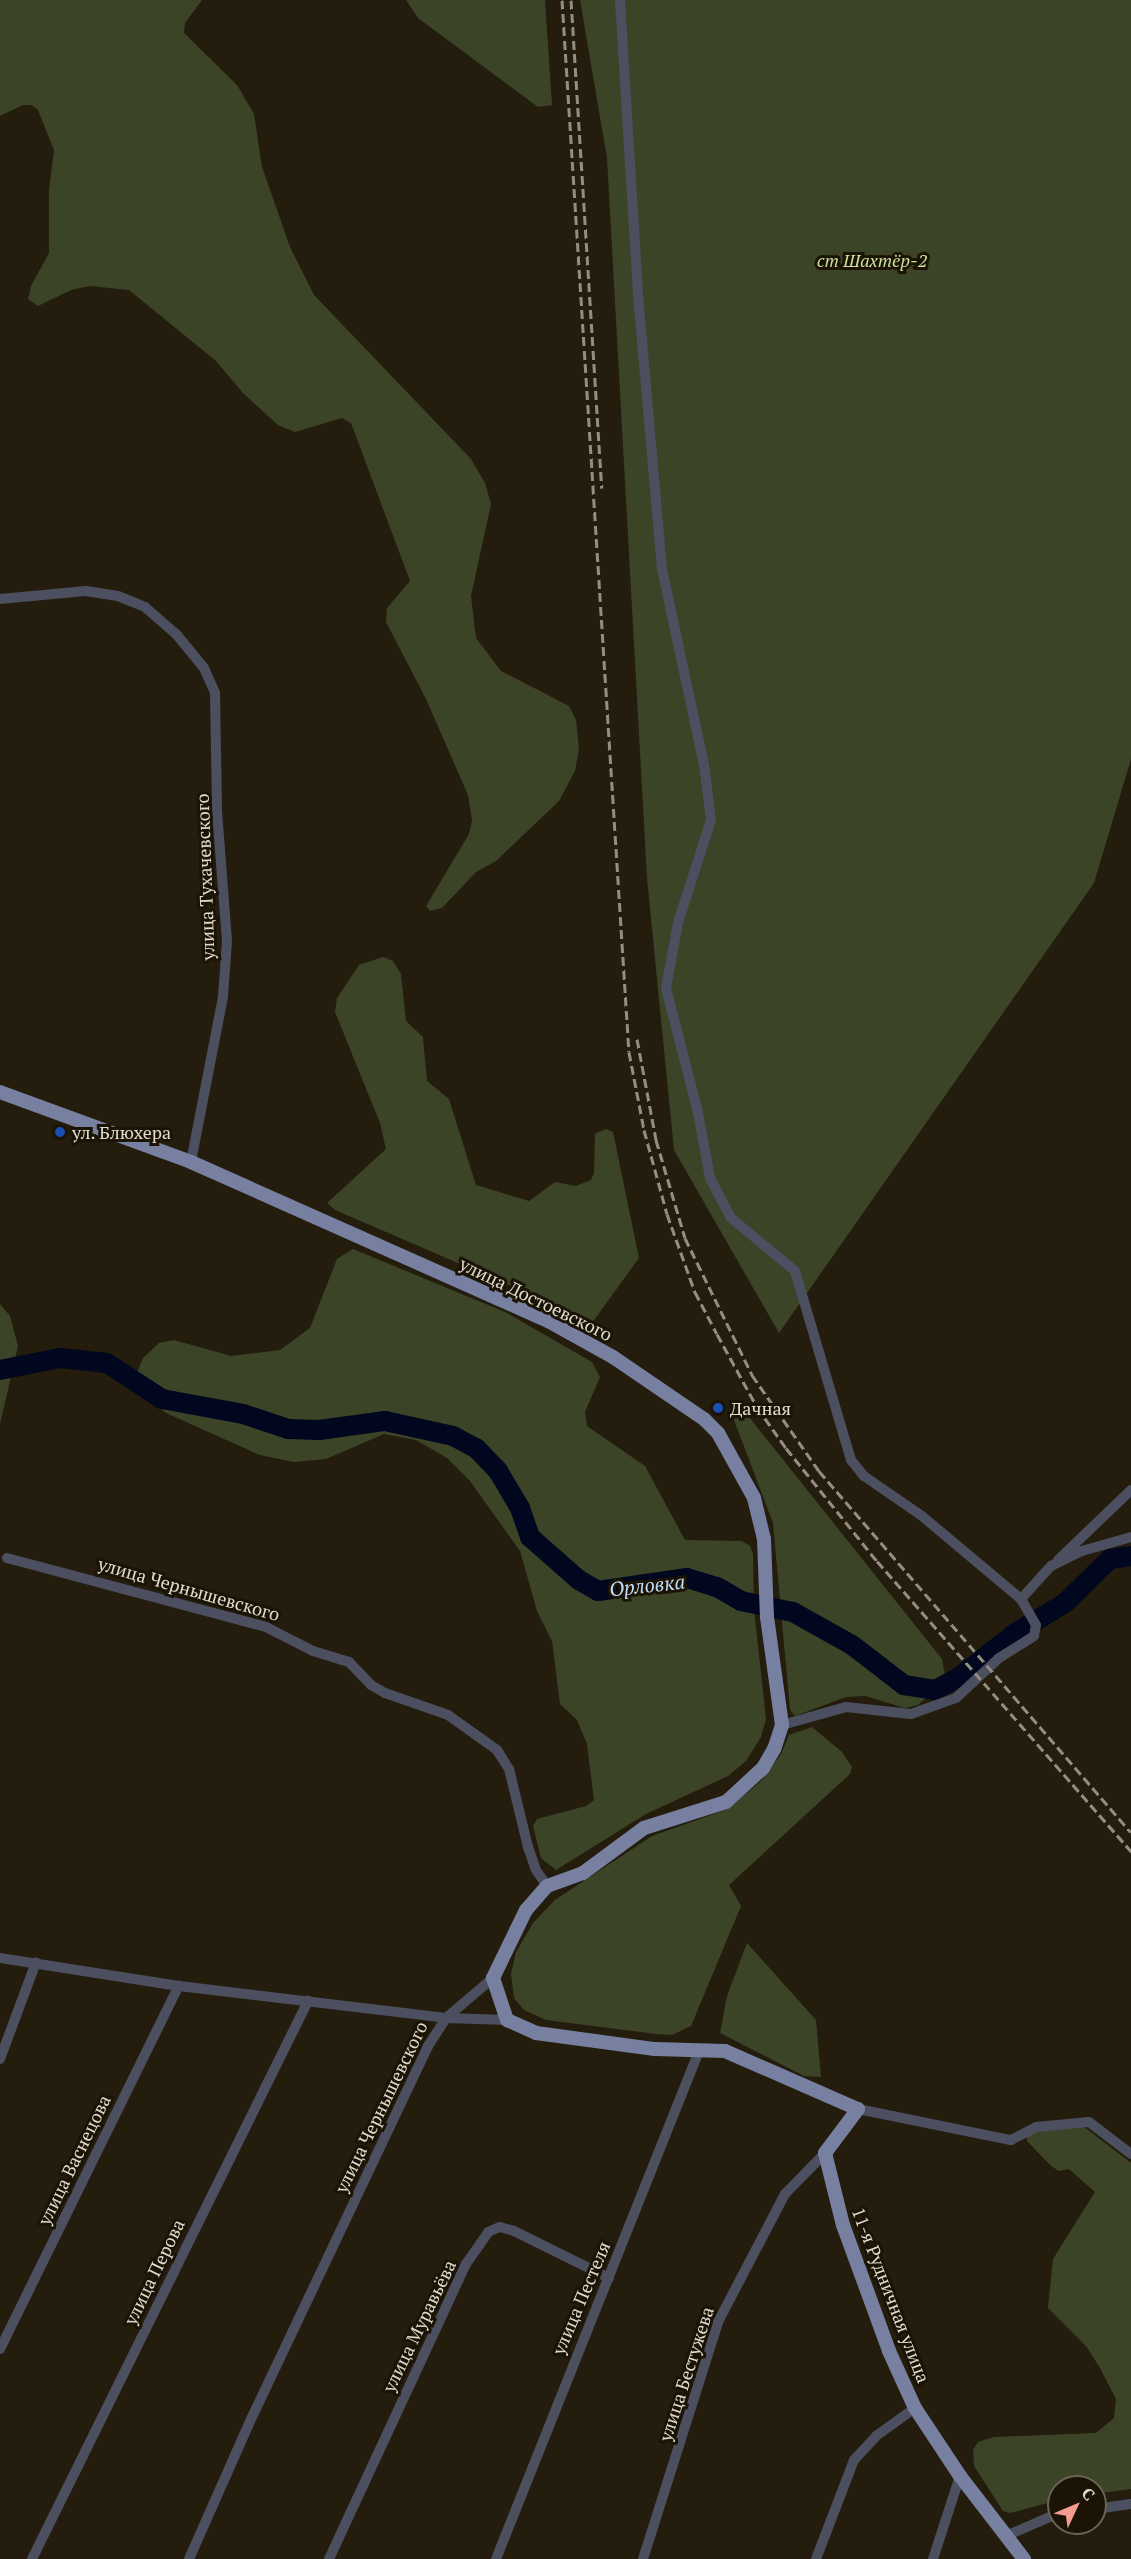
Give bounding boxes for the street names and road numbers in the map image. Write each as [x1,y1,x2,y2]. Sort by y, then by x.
street label: улица Тухачевского [191,793,219,961]
street label: улица Достоевского [456,1253,616,1345]
street label: улица Чернышевского [96,1553,282,1625]
street label: улица Чернышевского [330,2018,432,2196]
street label: улица Васнецова [33,2091,115,2229]
street label: 11-я Рудничная улица [848,2204,934,2386]
street label: улица Перова [119,2216,189,2328]
street label: улица Пестеля [547,2238,615,2358]
street label: улица Муравьёва [378,2257,460,2395]
street label: улица Бестужева [654,2304,718,2444]

